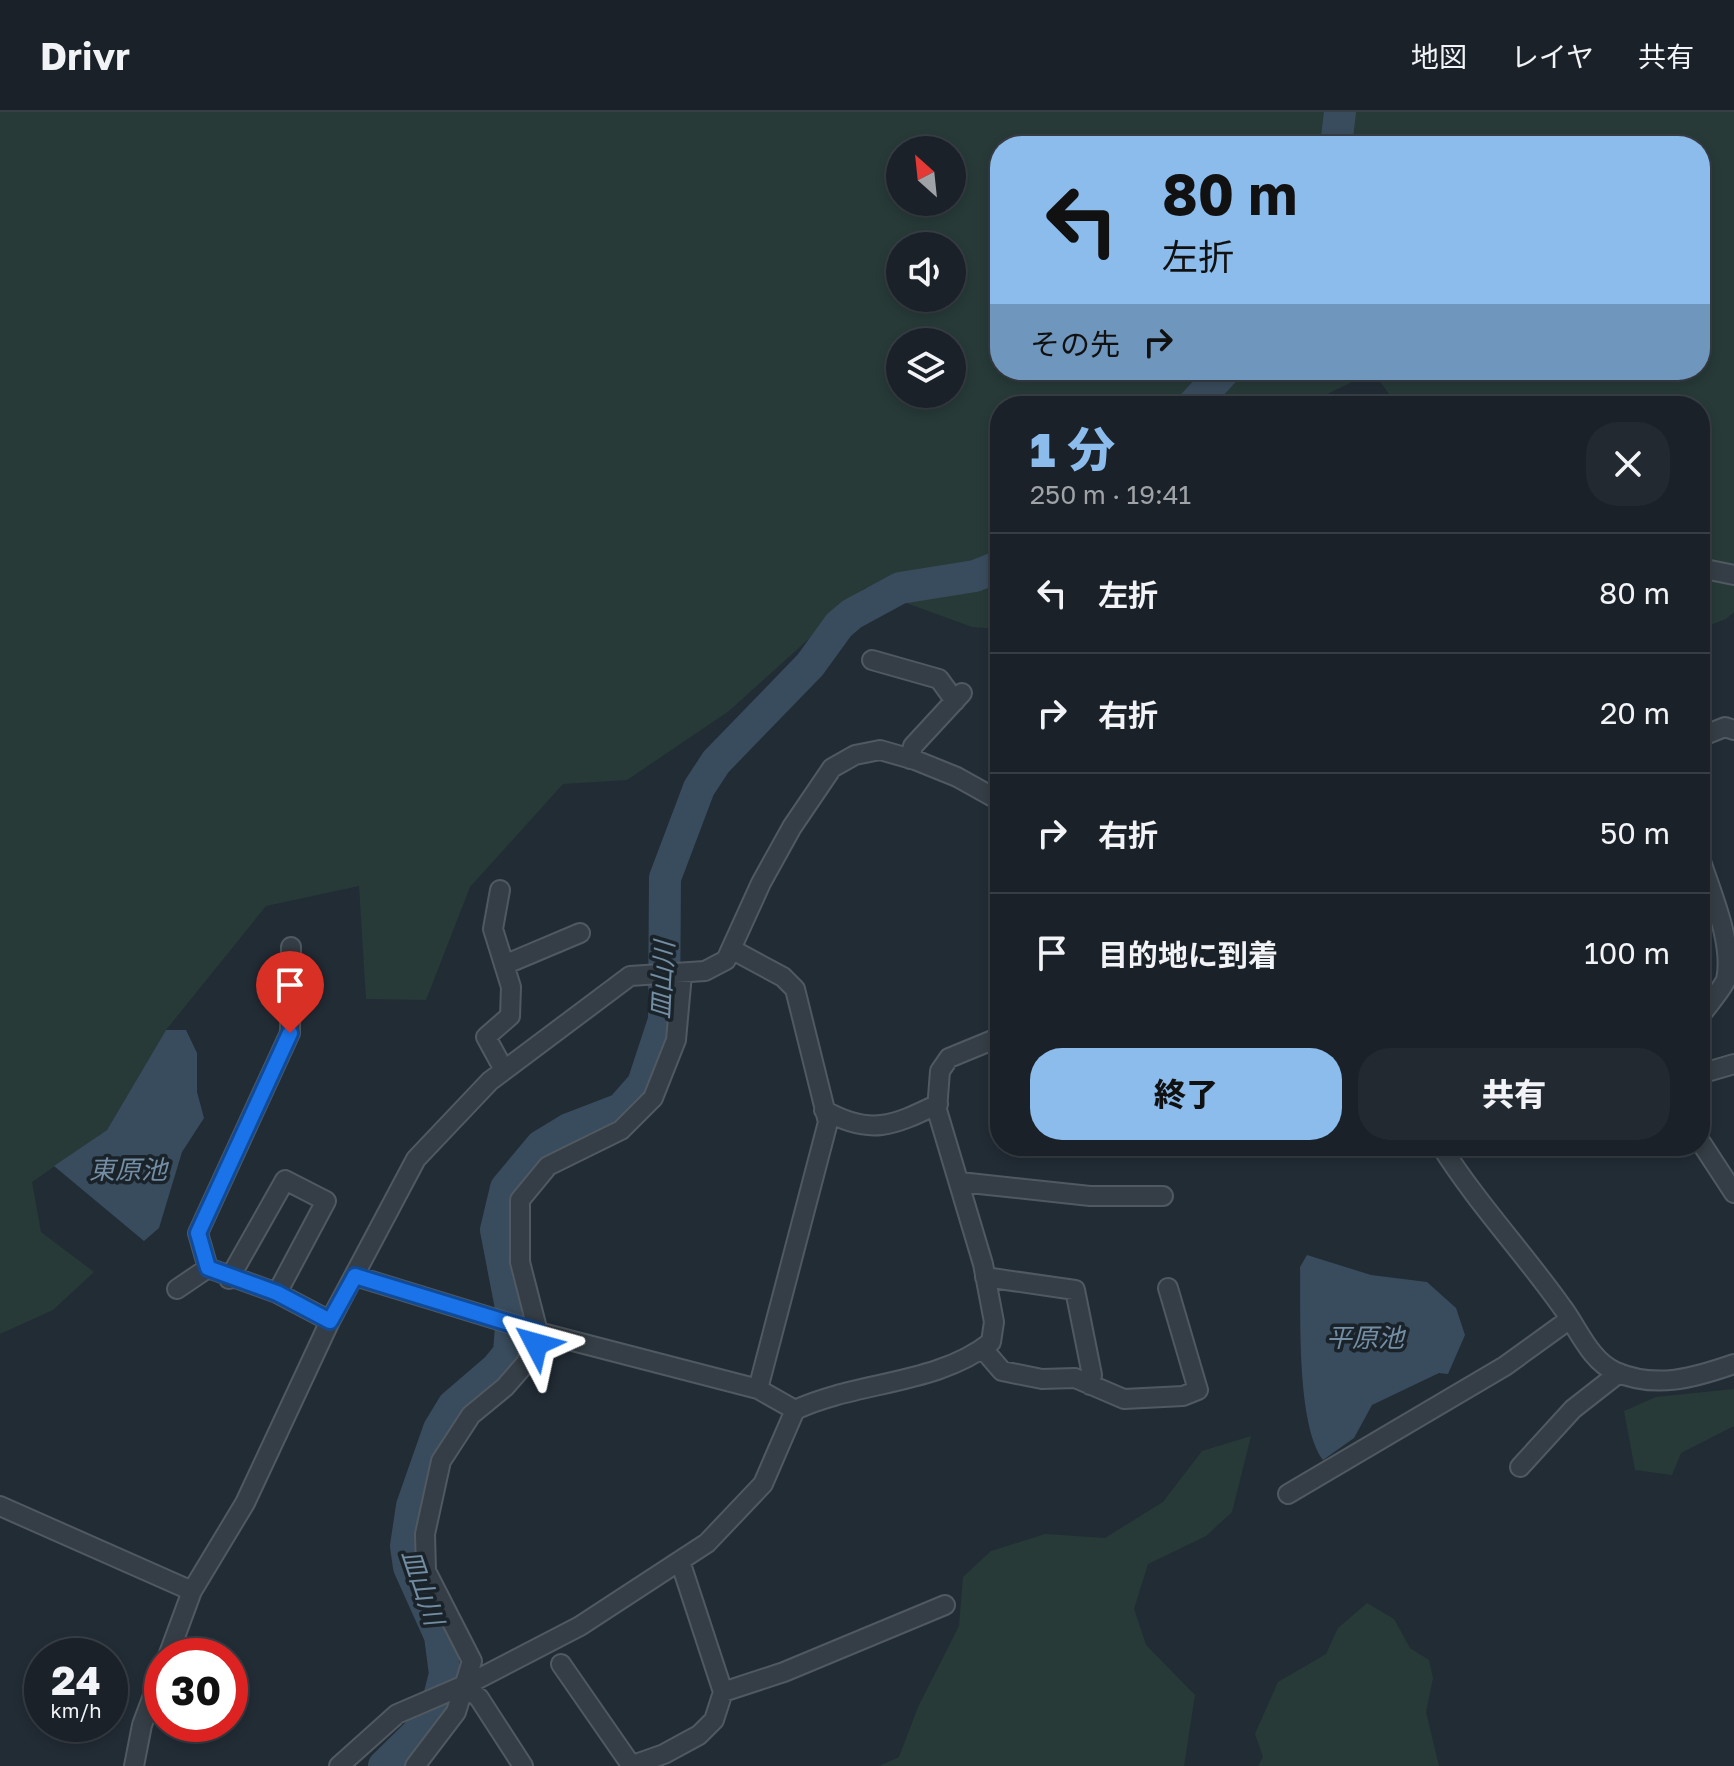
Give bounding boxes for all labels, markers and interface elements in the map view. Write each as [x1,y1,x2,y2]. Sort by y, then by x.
text: Drivr [40,33,130,78]
text: 地図 [1411,40,1467,73]
text: レイヤ [1511,40,1594,73]
text: 共有 [1638,40,1694,73]
north arrow [886,136,966,216]
map controls [886,136,966,408]
text: 80 m [1162,160,1297,227]
icon: left [1030,168,1134,272]
button: sound [886,232,966,312]
text: 左折 [1162,235,1234,278]
icon: right [1136,320,1180,364]
text: その先 [1030,326,1120,362]
button: layers [886,328,966,408]
text: 1 分 [1030,420,1115,478]
button: close [1586,422,1670,506]
text: 250 m · 19:41 [1030,479,1191,510]
icon: left [1030,571,1074,615]
text: 80 m [1599,575,1670,611]
text: 左折 [1098,577,1158,613]
icon: right [1030,691,1074,735]
text: 20 m [1600,695,1670,731]
text: 右折 [1098,697,1158,733]
icon: right [1030,811,1074,855]
text: 50 m [1600,815,1670,851]
text: 右折 [1098,817,1158,853]
icon: arrive [1030,931,1074,975]
text: 100 m [1584,935,1670,971]
water label: 皿山川 [644,937,680,1020]
text: 目的地に到着 [1098,937,1278,973]
pin [256,951,324,1033]
icon: arrive [268,963,312,1007]
button: 終了 [1030,1048,1342,1140]
button: 共有 [1358,1048,1670,1140]
water label: 東原池 [89,1154,170,1185]
position arrow [494,1302,578,1386]
water label: 平原池 [1326,1322,1407,1353]
water label: 皿山川 [396,1545,451,1632]
speed limit sign: 30 [144,1638,248,1742]
text: 24 [51,1656,101,1704]
text: km/h [51,1698,101,1722]

